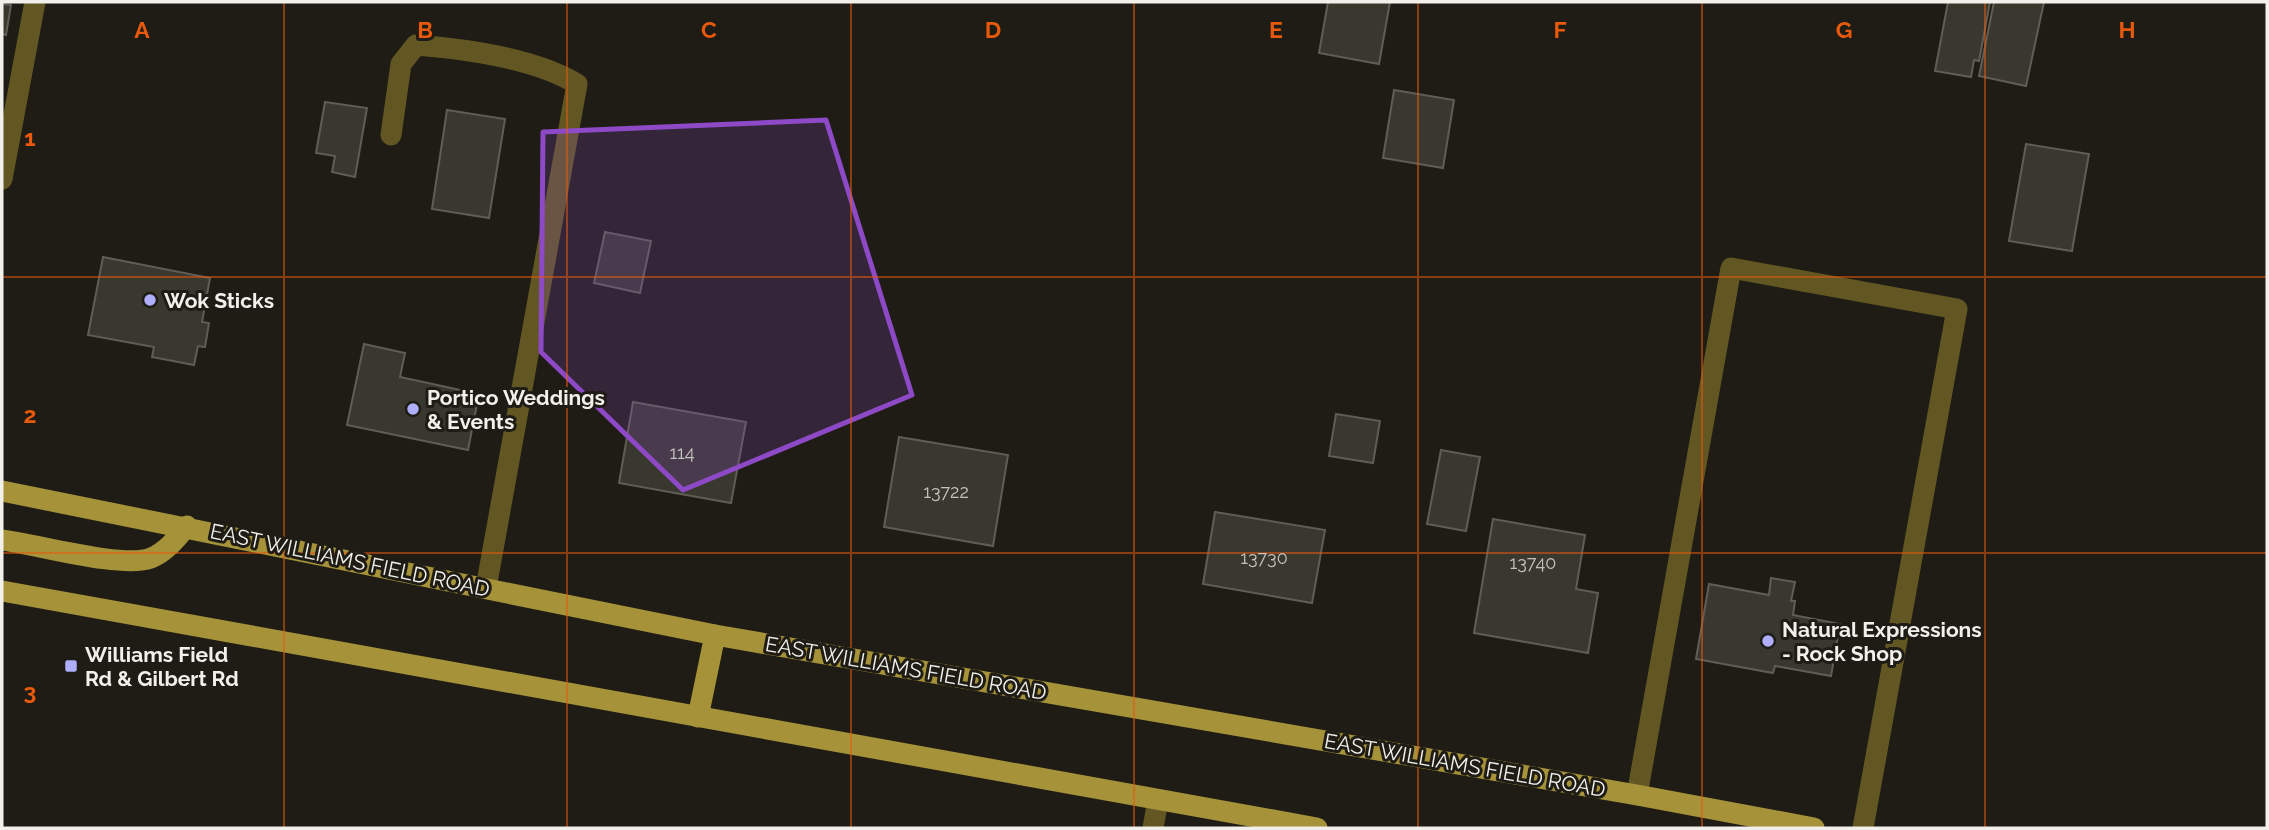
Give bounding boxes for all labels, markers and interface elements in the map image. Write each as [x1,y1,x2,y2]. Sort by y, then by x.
text: A [134,16,150,43]
text: B [417,16,433,43]
text: C [701,16,717,43]
text: D [985,16,1001,43]
text: E [1269,16,1283,43]
text: F [1553,16,1567,43]
text: G [1836,16,1852,43]
text: H [2118,16,2136,43]
text: 1 [24,124,36,151]
place label: Wok Sticks [164,288,274,313]
marker: Wok Sticks [142,292,158,308]
place label: Portico Weddings & Events [427,385,605,434]
text: 2 [24,401,36,428]
marker: Portico Weddings & Events [405,401,421,417]
house number: 114 [669,442,695,463]
house number: 13722 [923,481,969,502]
street label: EAST WILLIAMS FIELD ROAD [208,518,492,602]
house number: 13730 [1240,547,1288,568]
house number: 13740 [1510,552,1556,573]
place label: Natural Expressions - Rock Shop [1782,617,1982,666]
street label: EAST WILLIAMS FIELD ROAD [763,631,1049,705]
marker: Natural Expressions - Rock Shop [1760,633,1776,649]
place label: Williams Field Rd & Gilbert Rd [85,642,239,691]
marker: Williams Field Rd & Gilbert Rd [63,658,79,674]
text: 3 [24,678,36,705]
street label: EAST WILLIAMS FIELD ROAD [1322,728,1608,802]

